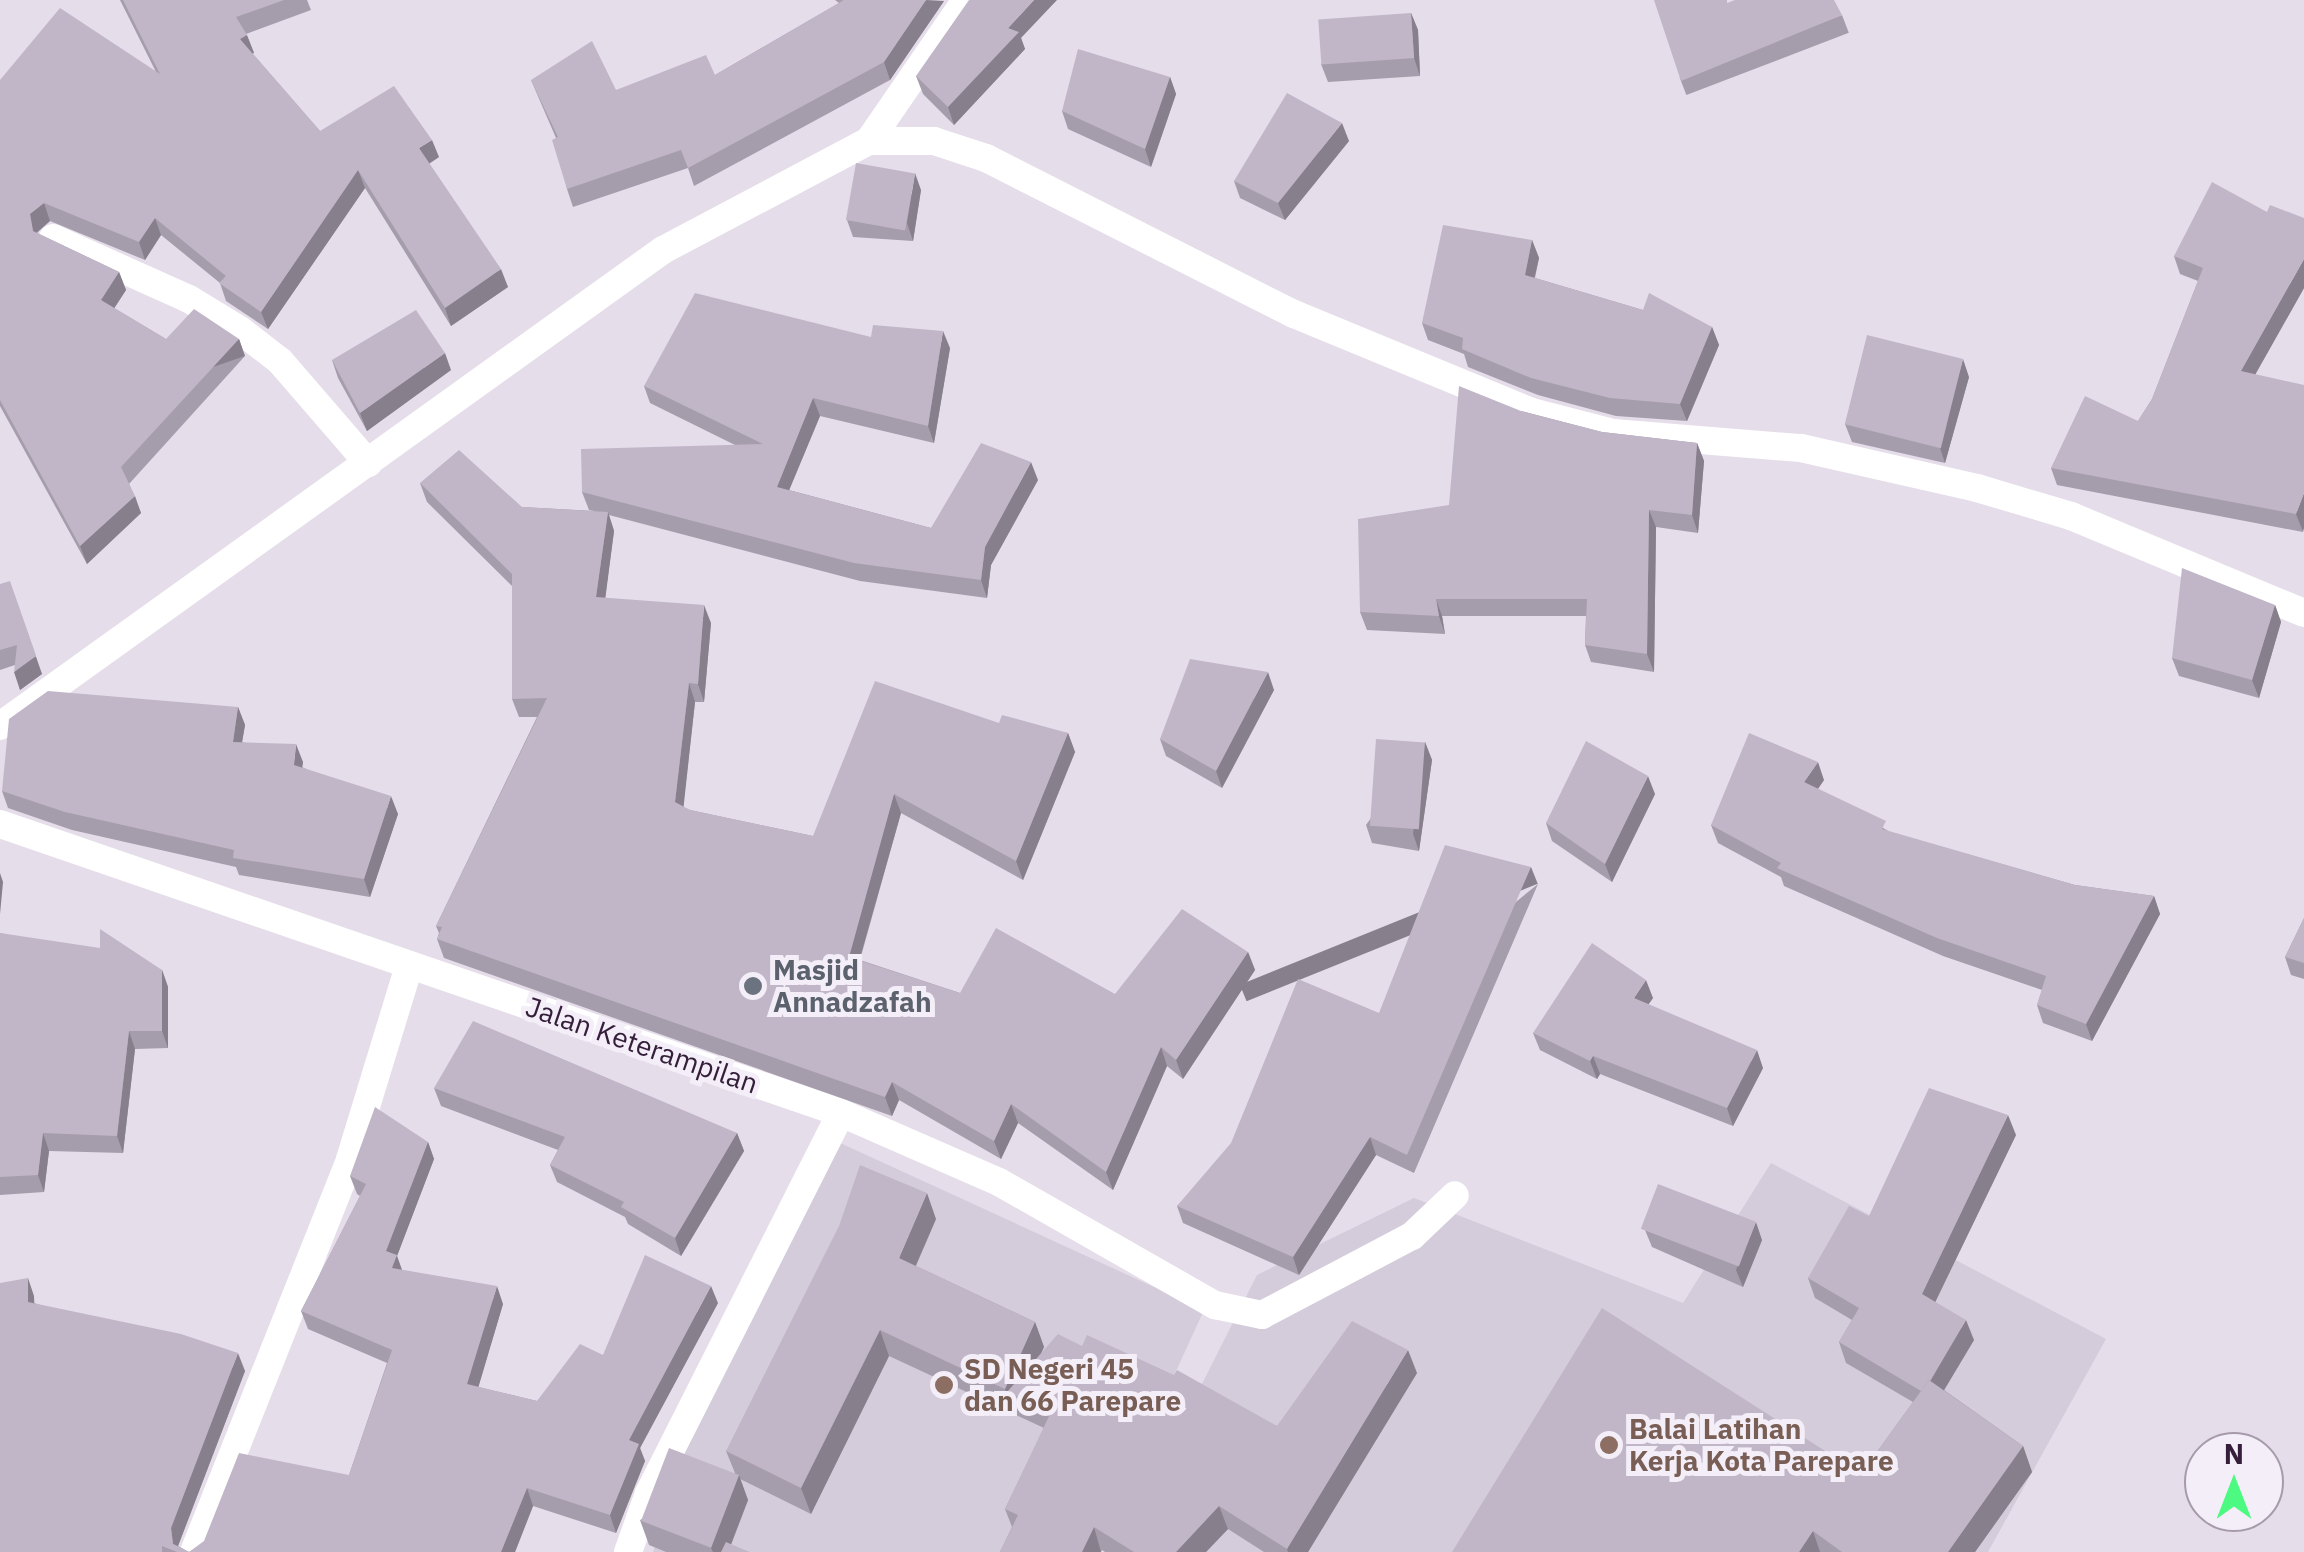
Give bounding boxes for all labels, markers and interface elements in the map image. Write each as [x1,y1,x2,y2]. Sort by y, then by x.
place label: Masjid Annadzafah [773,953,932,1019]
marker: Masjid Annadzafah [742,975,764,997]
street label: Jalan Keterampilan [522,990,762,1100]
place label: SD Negeri 45 dan 66 Parepare [964,1352,1181,1418]
marker: SD Negeri 45 dan 66 Parepare [933,1374,955,1396]
place label: Balai Latihan Kerja Kota Parepare [1629,1412,1894,1478]
north arrow [2184,1432,2284,1532]
marker: Balai Latihan Kerja Kota Parepare [1598,1434,1620,1456]
text: N [2224,1435,2244,1472]

